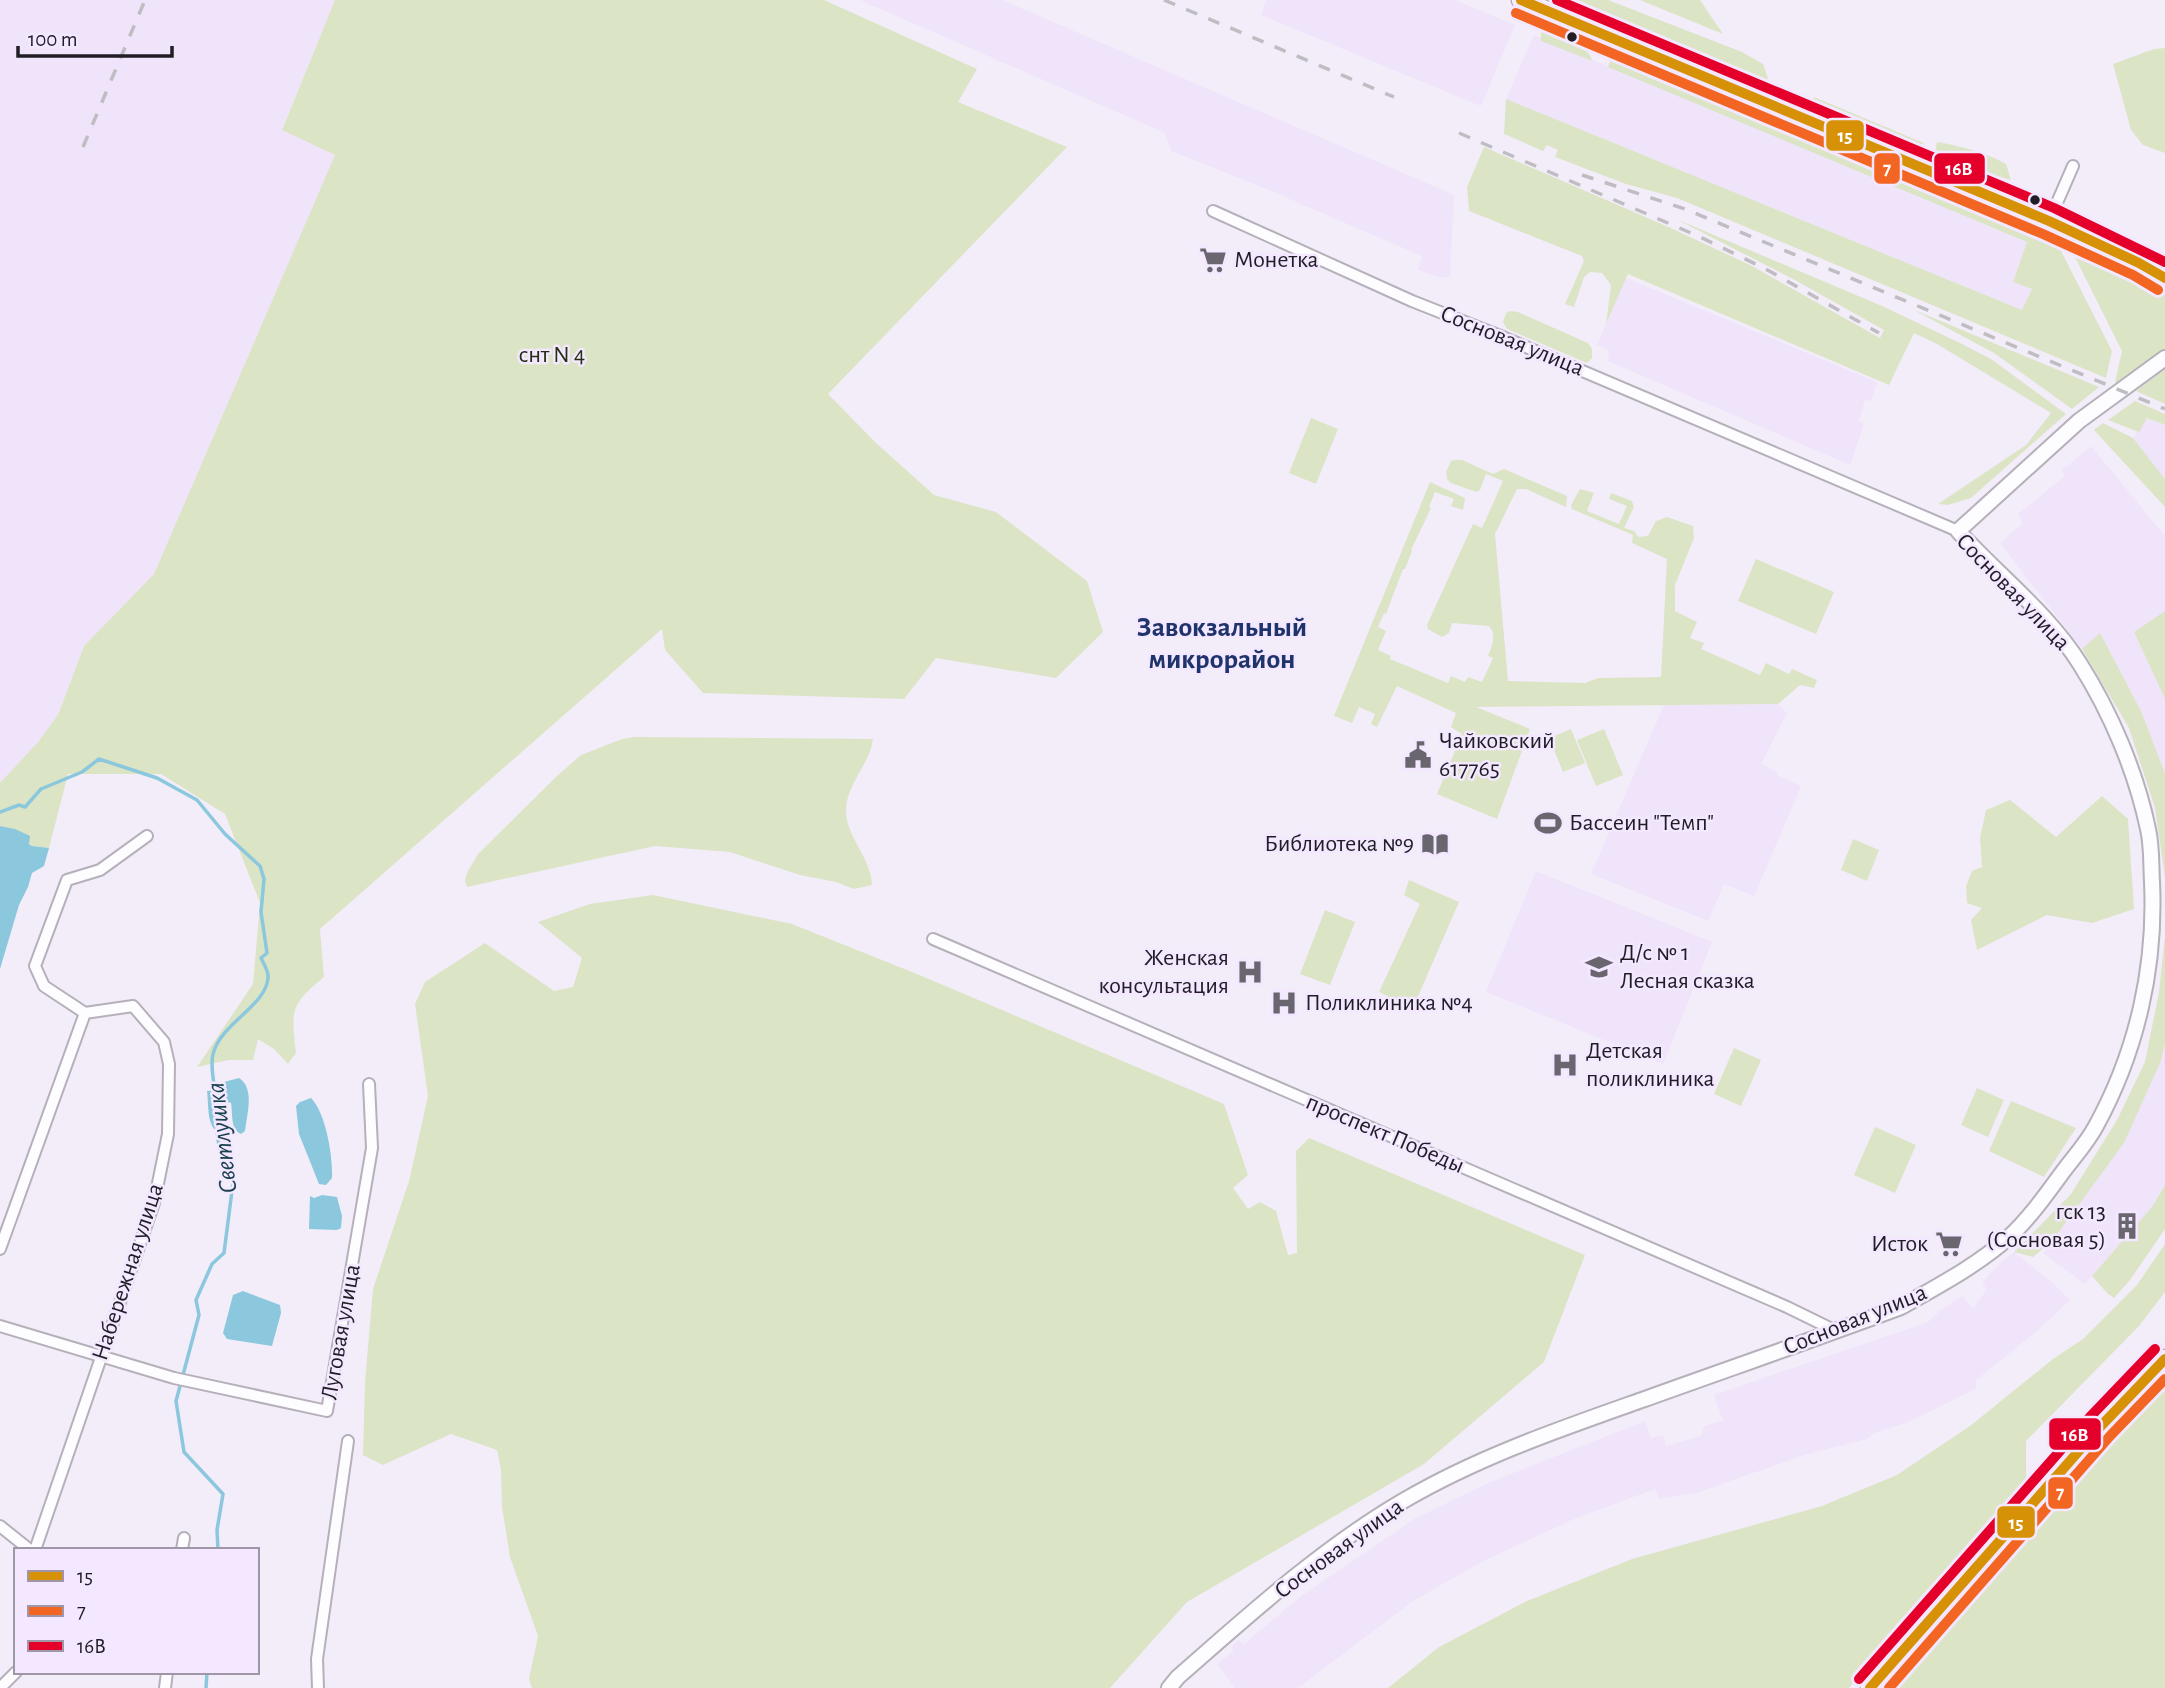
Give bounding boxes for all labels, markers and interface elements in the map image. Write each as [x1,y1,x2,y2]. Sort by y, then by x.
scale bar [18,14,172,58]
text: 100 m [28,29,78,50]
unlabelled marker [1565,30,1579,44]
line badge: 15 [1825,119,1865,152]
text: 15 [1837,127,1853,146]
line badge: 7 [1873,152,1901,185]
line badge: 16В [1933,152,1986,185]
text: 7 [1883,160,1891,179]
text: 16В [1945,160,1973,179]
unlabelled marker [2028,193,2042,207]
supermarket icon: Монетка [1198,245,1228,275]
place label: Монетка [1234,248,1319,272]
street label: Сосновая улица [1437,301,1587,381]
park label: снт N 4 [519,343,585,367]
street label: Сосновая улица [1951,529,2075,655]
district label: Завокзальный микрорайон [1137,614,1307,674]
place label: Чайковский 617765 [1439,729,1555,781]
public building icon: Чайковский 617765 [1403,740,1433,770]
sports icon: Бассеин "Темп" [1533,808,1563,838]
place label: Бассеин "Темп" [1569,811,1714,835]
library icon: Библиотека №9 [1420,829,1450,859]
place label: Библиотека №9 [1264,832,1414,856]
place label: Д/с № 1 Лесная сказка [1620,941,1755,993]
place label: Женская консультация [1099,946,1229,998]
school or university icon: Д/с № 1 Лесная сказка [1584,952,1614,982]
hospital icon: Женская консультация [1235,957,1265,987]
hospital icon: Поликлиника №4 [1269,988,1299,1018]
place label: Поликлиника №4 [1305,991,1473,1015]
place label: Детская поликлиника [1586,1039,1714,1091]
hospital icon: Детская поликлиника [1550,1050,1580,1080]
water label: Светлушка [202,1081,242,1195]
street label: проспект Победы [1302,1090,1468,1178]
street label: Набережная улица [88,1180,168,1364]
place label: гск 13 (Сосновая 5) [1986,1200,2106,1252]
building icon: гск 13 (Сосновая 5) [2112,1211,2142,1241]
supermarket icon: Исток [1934,1229,1964,1259]
place label: Исток [1871,1232,1928,1256]
street label: Луговая улица [317,1262,365,1402]
street label: Сосновая улица [1780,1280,1930,1360]
line badge: 16В [2048,1417,2102,1451]
text: 16В [2061,1426,2089,1445]
line badge: 7 [2047,1476,2074,1510]
text: 7 [2056,1484,2064,1503]
street label: Сосновая улица [1270,1494,1408,1604]
line badge: 15 [1996,1505,2036,1539]
text: 15 [2008,1514,2024,1533]
legend [14,1548,259,1674]
text: 15 [77,1566,93,1587]
text: 7 [77,1601,86,1622]
text: 16В [77,1636,106,1657]

